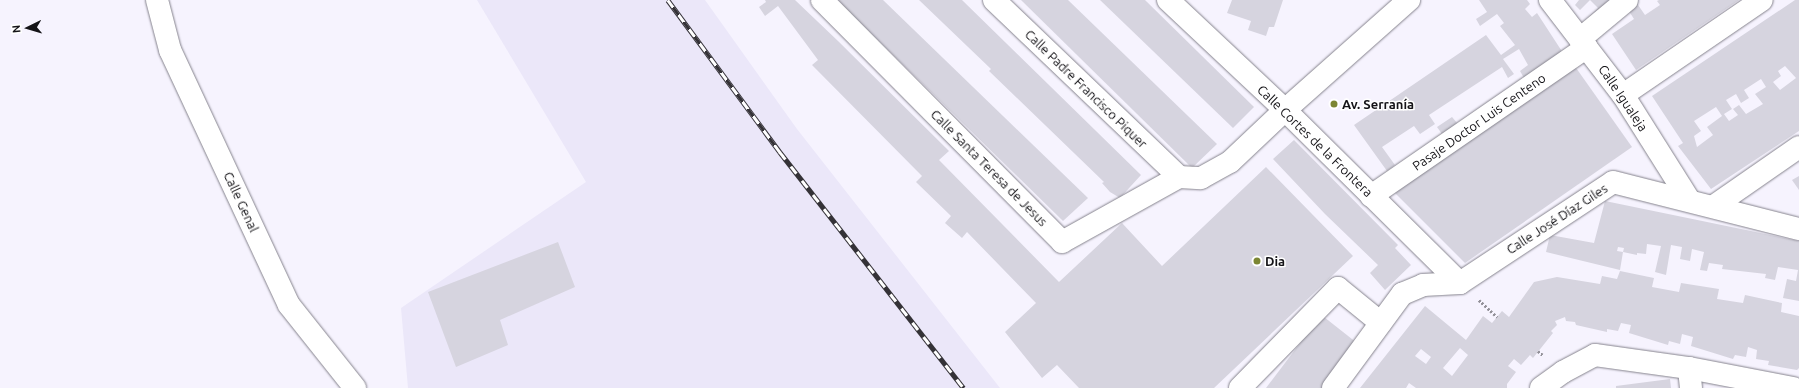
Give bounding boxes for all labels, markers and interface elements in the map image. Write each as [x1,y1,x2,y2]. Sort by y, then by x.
north arrow [8,8,48,48]
text: N [10,24,22,34]
street label: Calle Padre Francisco Piquer [1022,27,1150,151]
street label: Calle Igualeja [1595,62,1651,134]
street label: Pasaje Doctor Luis Centeno [1409,70,1549,174]
street label: Calle Cortes de la Frontera [1254,82,1376,200]
place label: Av. Serranía [1342,96,1414,112]
marker: Av. Serranía [1329,99,1339,109]
street label: Calle Santa Teresa de Jesus [927,106,1051,230]
street label: Calle Genal [220,169,262,235]
street label: Calle José Díaz Giles [1504,180,1610,258]
place label: Dia [1265,253,1285,269]
marker: Dia [1252,256,1262,266]

